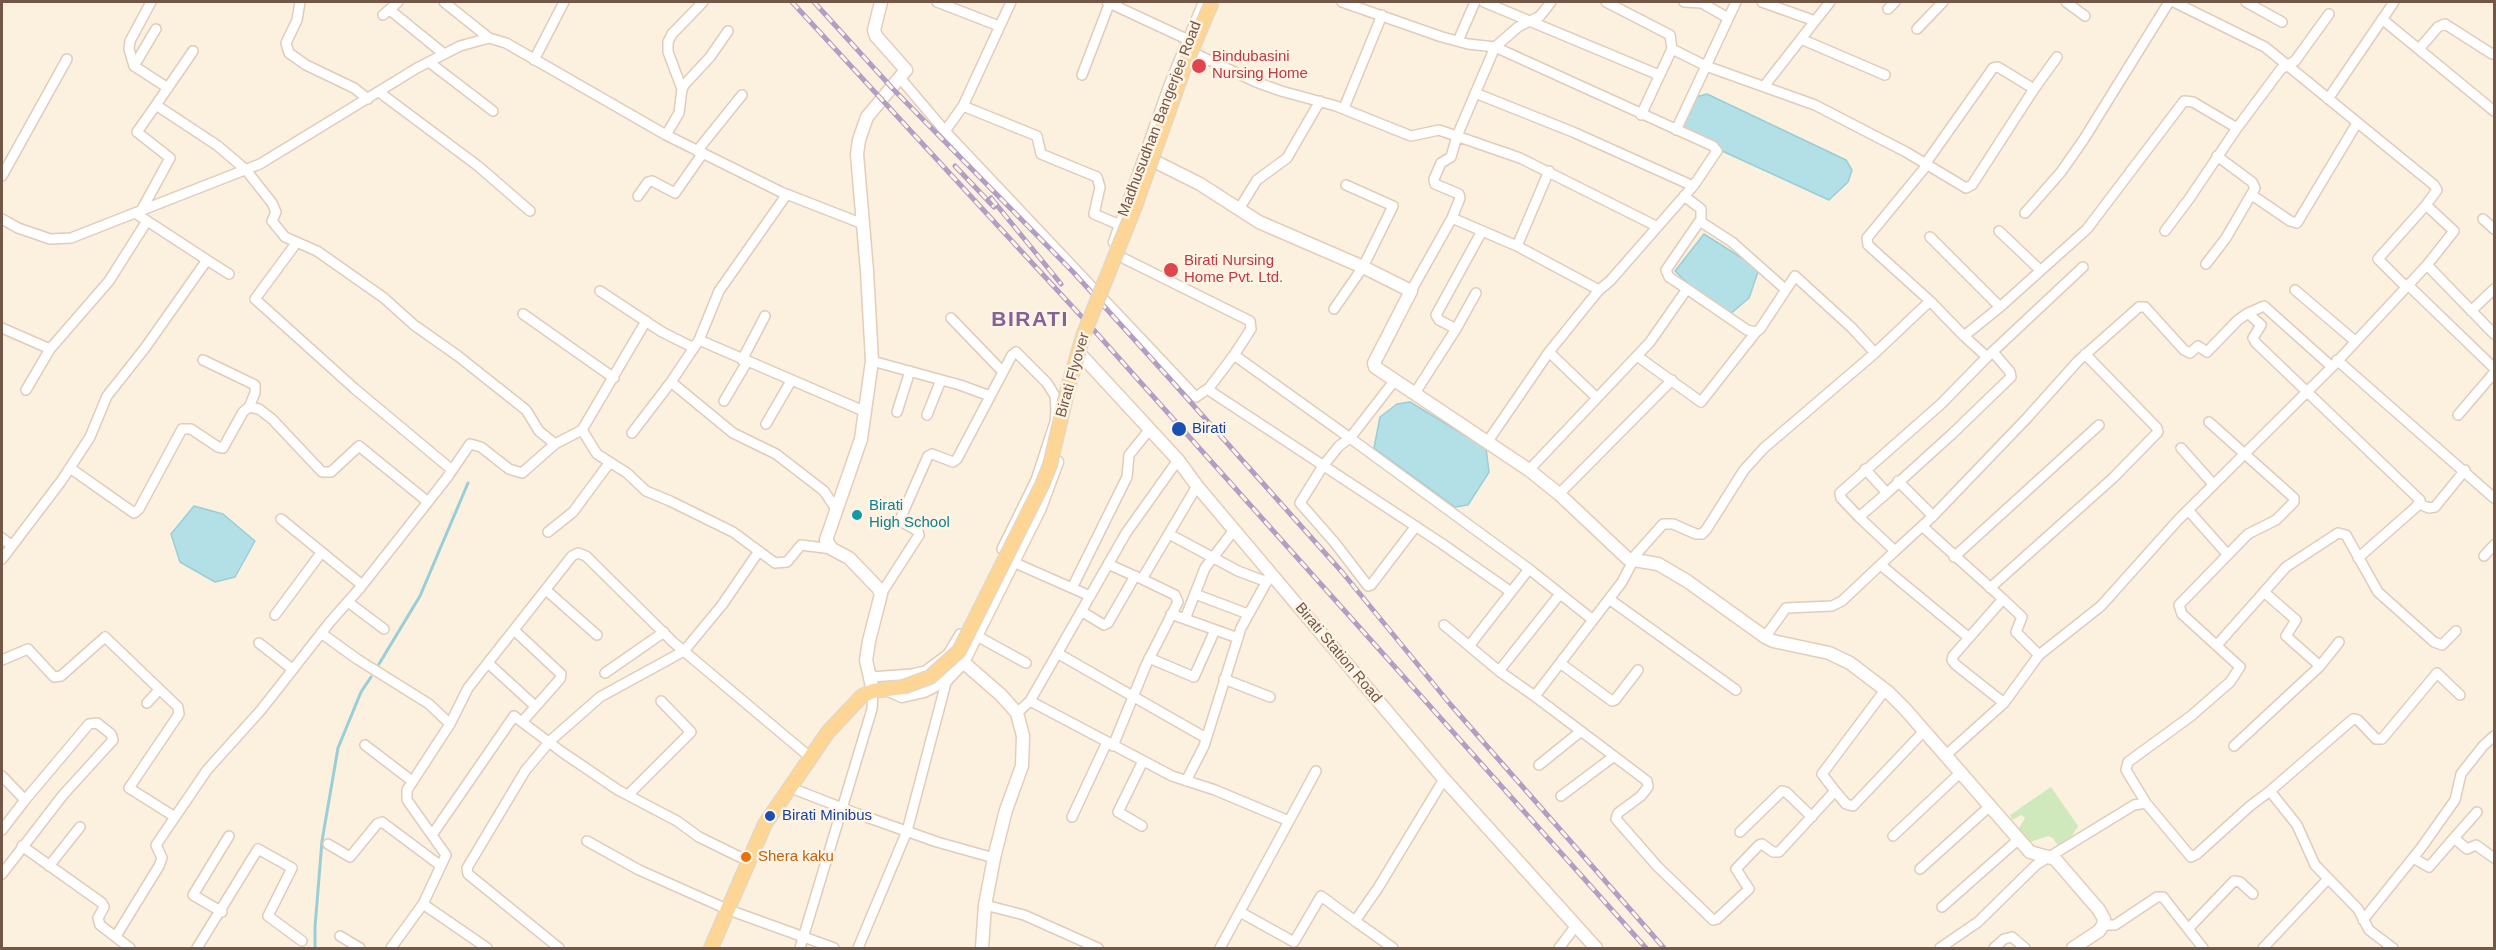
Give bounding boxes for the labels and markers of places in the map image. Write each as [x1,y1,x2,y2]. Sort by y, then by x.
place label: Bindubasini Nursing Home [1212,48,1308,83]
marker: Bindubasini Nursing Home [1190,57,1208,75]
place label: Birati Nursing Home Pvt. Ltd. [1184,252,1283,287]
marker: Birati Nursing Home Pvt. Ltd. [1162,261,1180,279]
marker: Birati [1170,420,1188,438]
place label: Birati [1192,420,1226,438]
place label: Birati High School [869,497,950,532]
marker: Birati High School [850,508,864,522]
place label: Birati Minibus [782,807,872,825]
marker: Birati Minibus [763,809,777,823]
place label: Shera kaku [758,848,834,866]
marker: Shera kaku [739,850,753,864]

